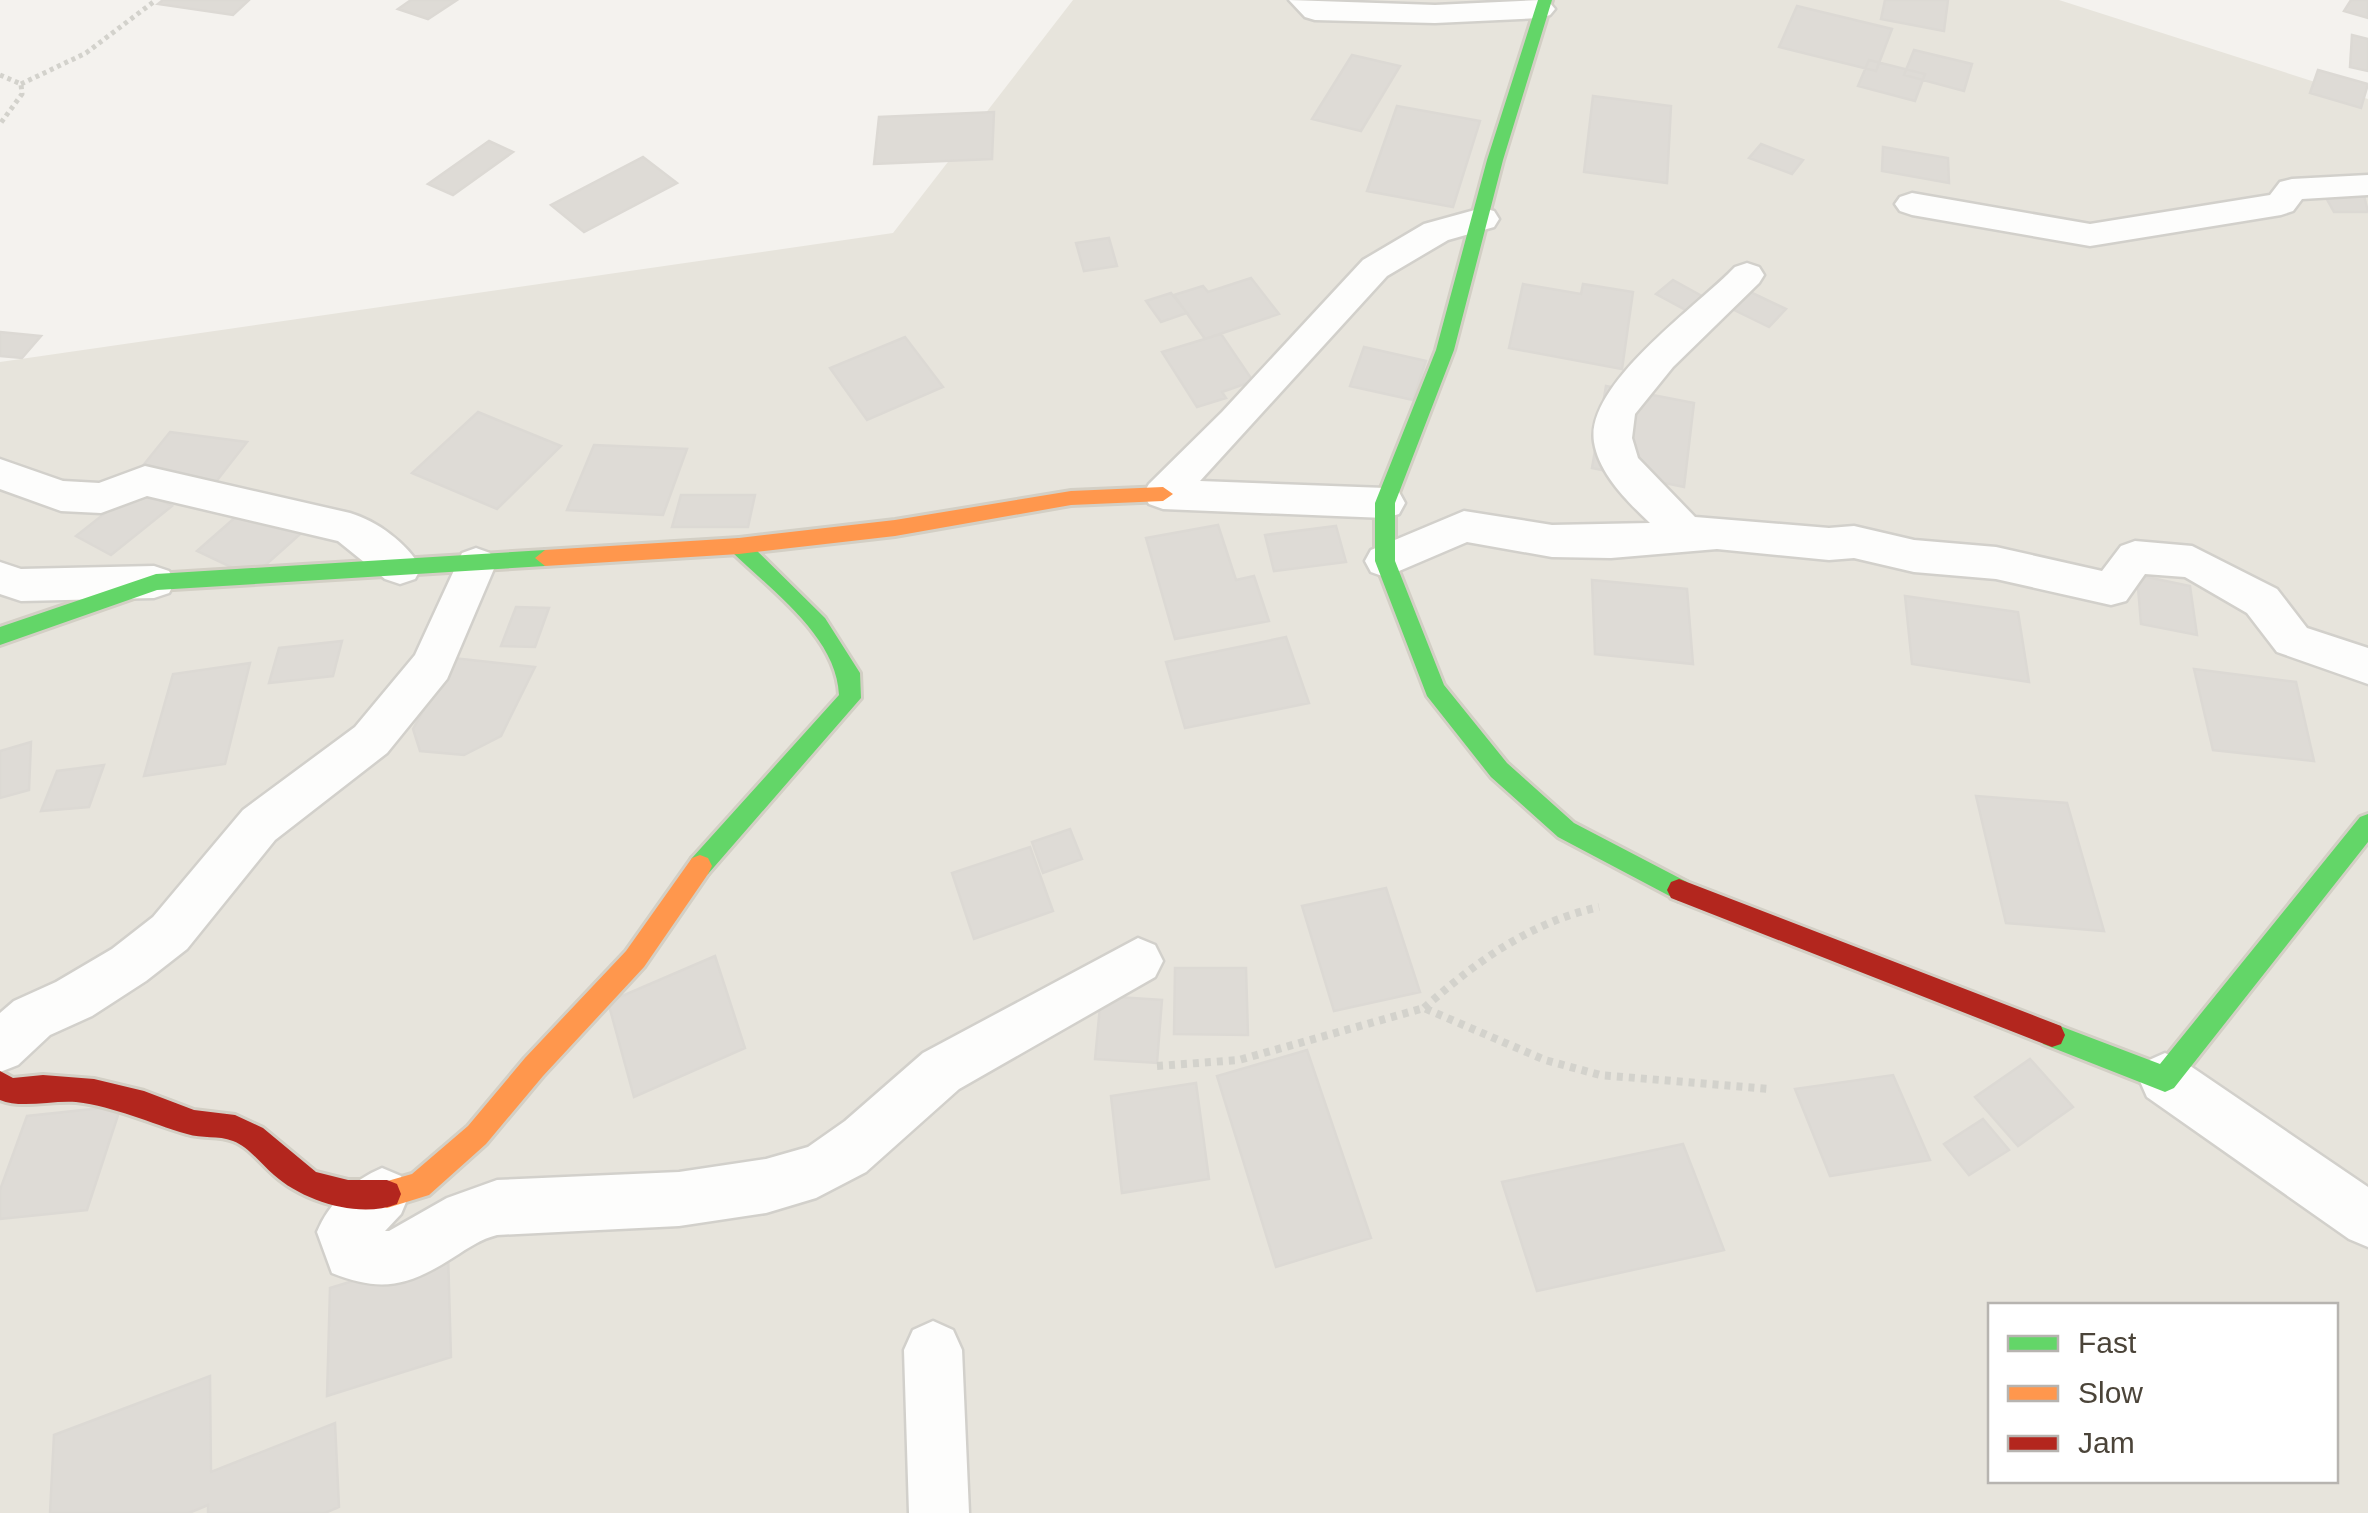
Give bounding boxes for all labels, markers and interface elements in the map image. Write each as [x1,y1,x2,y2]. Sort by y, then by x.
legend [1988,1303,2338,1483]
text: Fast [2078,1326,2137,1359]
text: Slow [2078,1376,2143,1409]
text: Jam [2078,1426,2135,1459]

